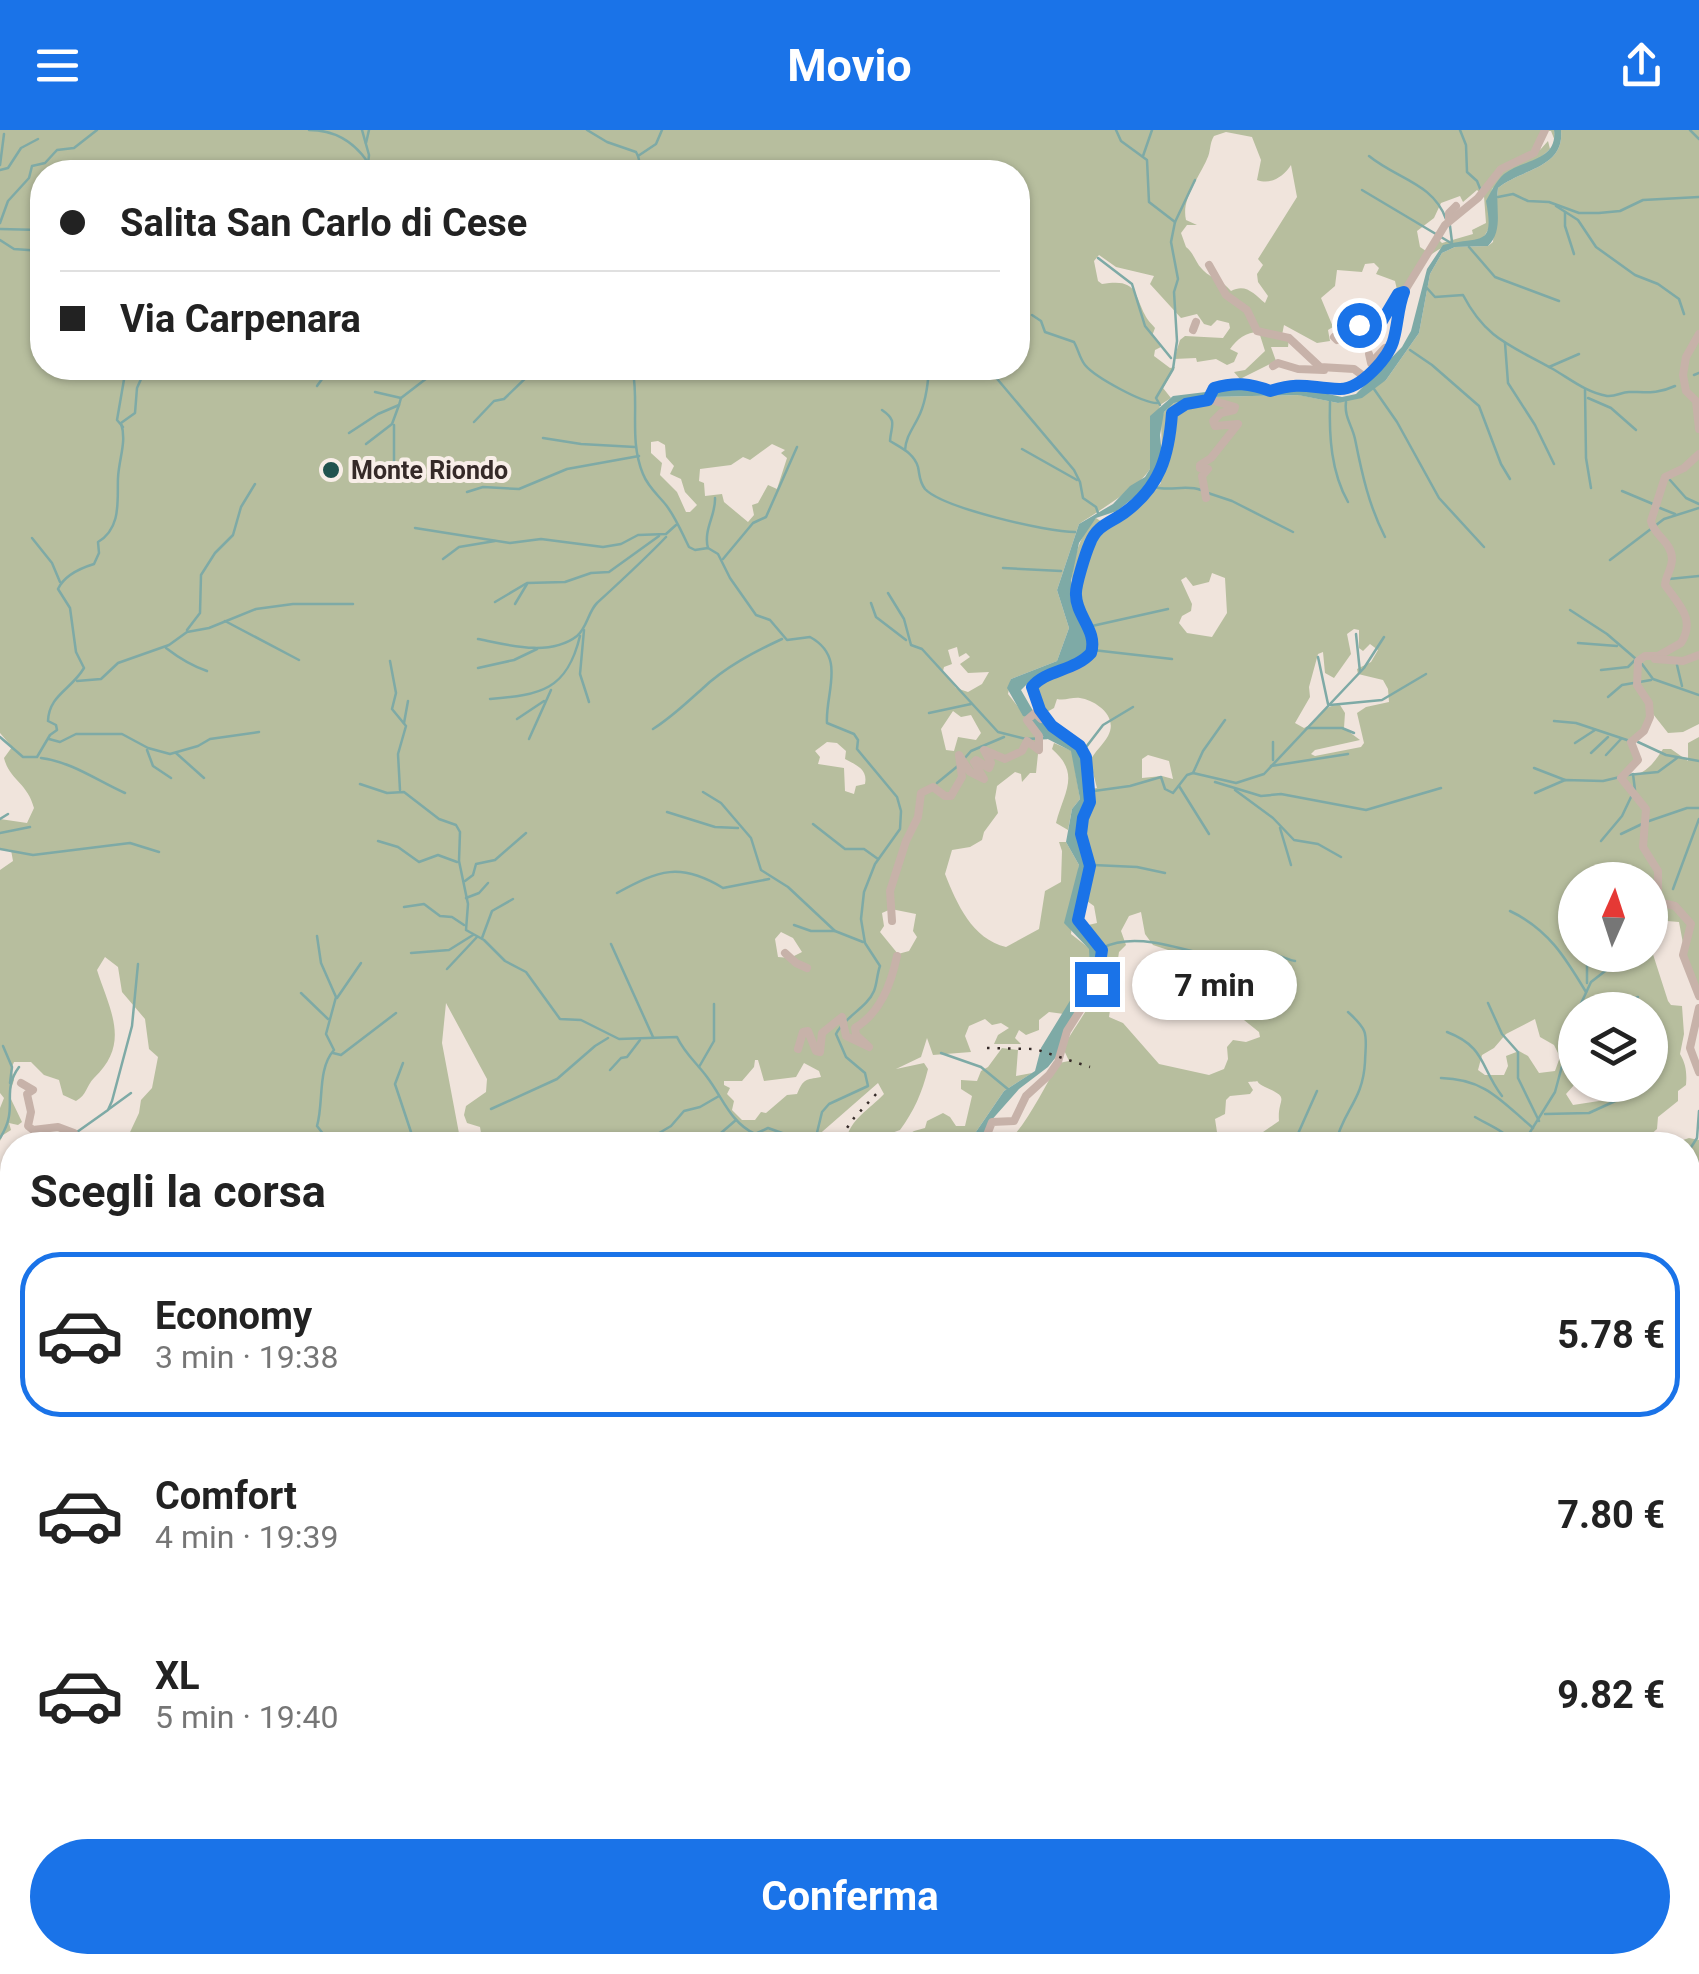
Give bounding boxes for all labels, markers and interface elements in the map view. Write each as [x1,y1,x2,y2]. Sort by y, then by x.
icon: menu [30,38,85,93]
icon: share [1614,38,1669,93]
text: Movio [787,39,912,92]
text: Salita San Carlo di Cese [120,201,527,245]
text: Via Carpenara [120,297,361,341]
route start [1337,303,1382,348]
place label: Monte Riondo [351,456,508,485]
marker: Monte Riondo [320,459,342,481]
north arrow [1558,862,1668,972]
map controls [1558,862,1668,1102]
callout: 7 min [1132,949,1297,1019]
route end [1075,962,1120,1007]
text: 7 min [1174,966,1255,1004]
button: layers [1558,992,1668,1102]
text: Scegli la corsa [30,1165,326,1218]
icon: car [35,1290,125,1380]
text: Economy [155,1294,312,1338]
text: 5.78 € [1557,1313,1665,1357]
text: 3 min · 19:38 [155,1338,338,1376]
icon: car [35,1470,125,1560]
text: Comfort [155,1474,297,1518]
text: 7.80 € [1557,1493,1665,1537]
text: 4 min · 19:39 [155,1518,338,1556]
icon: car [35,1650,125,1740]
text: XL [155,1654,200,1698]
text: 9.82 € [1557,1673,1665,1717]
text: 5 min · 19:40 [155,1698,338,1736]
button: Conferma [30,1839,1670,1954]

